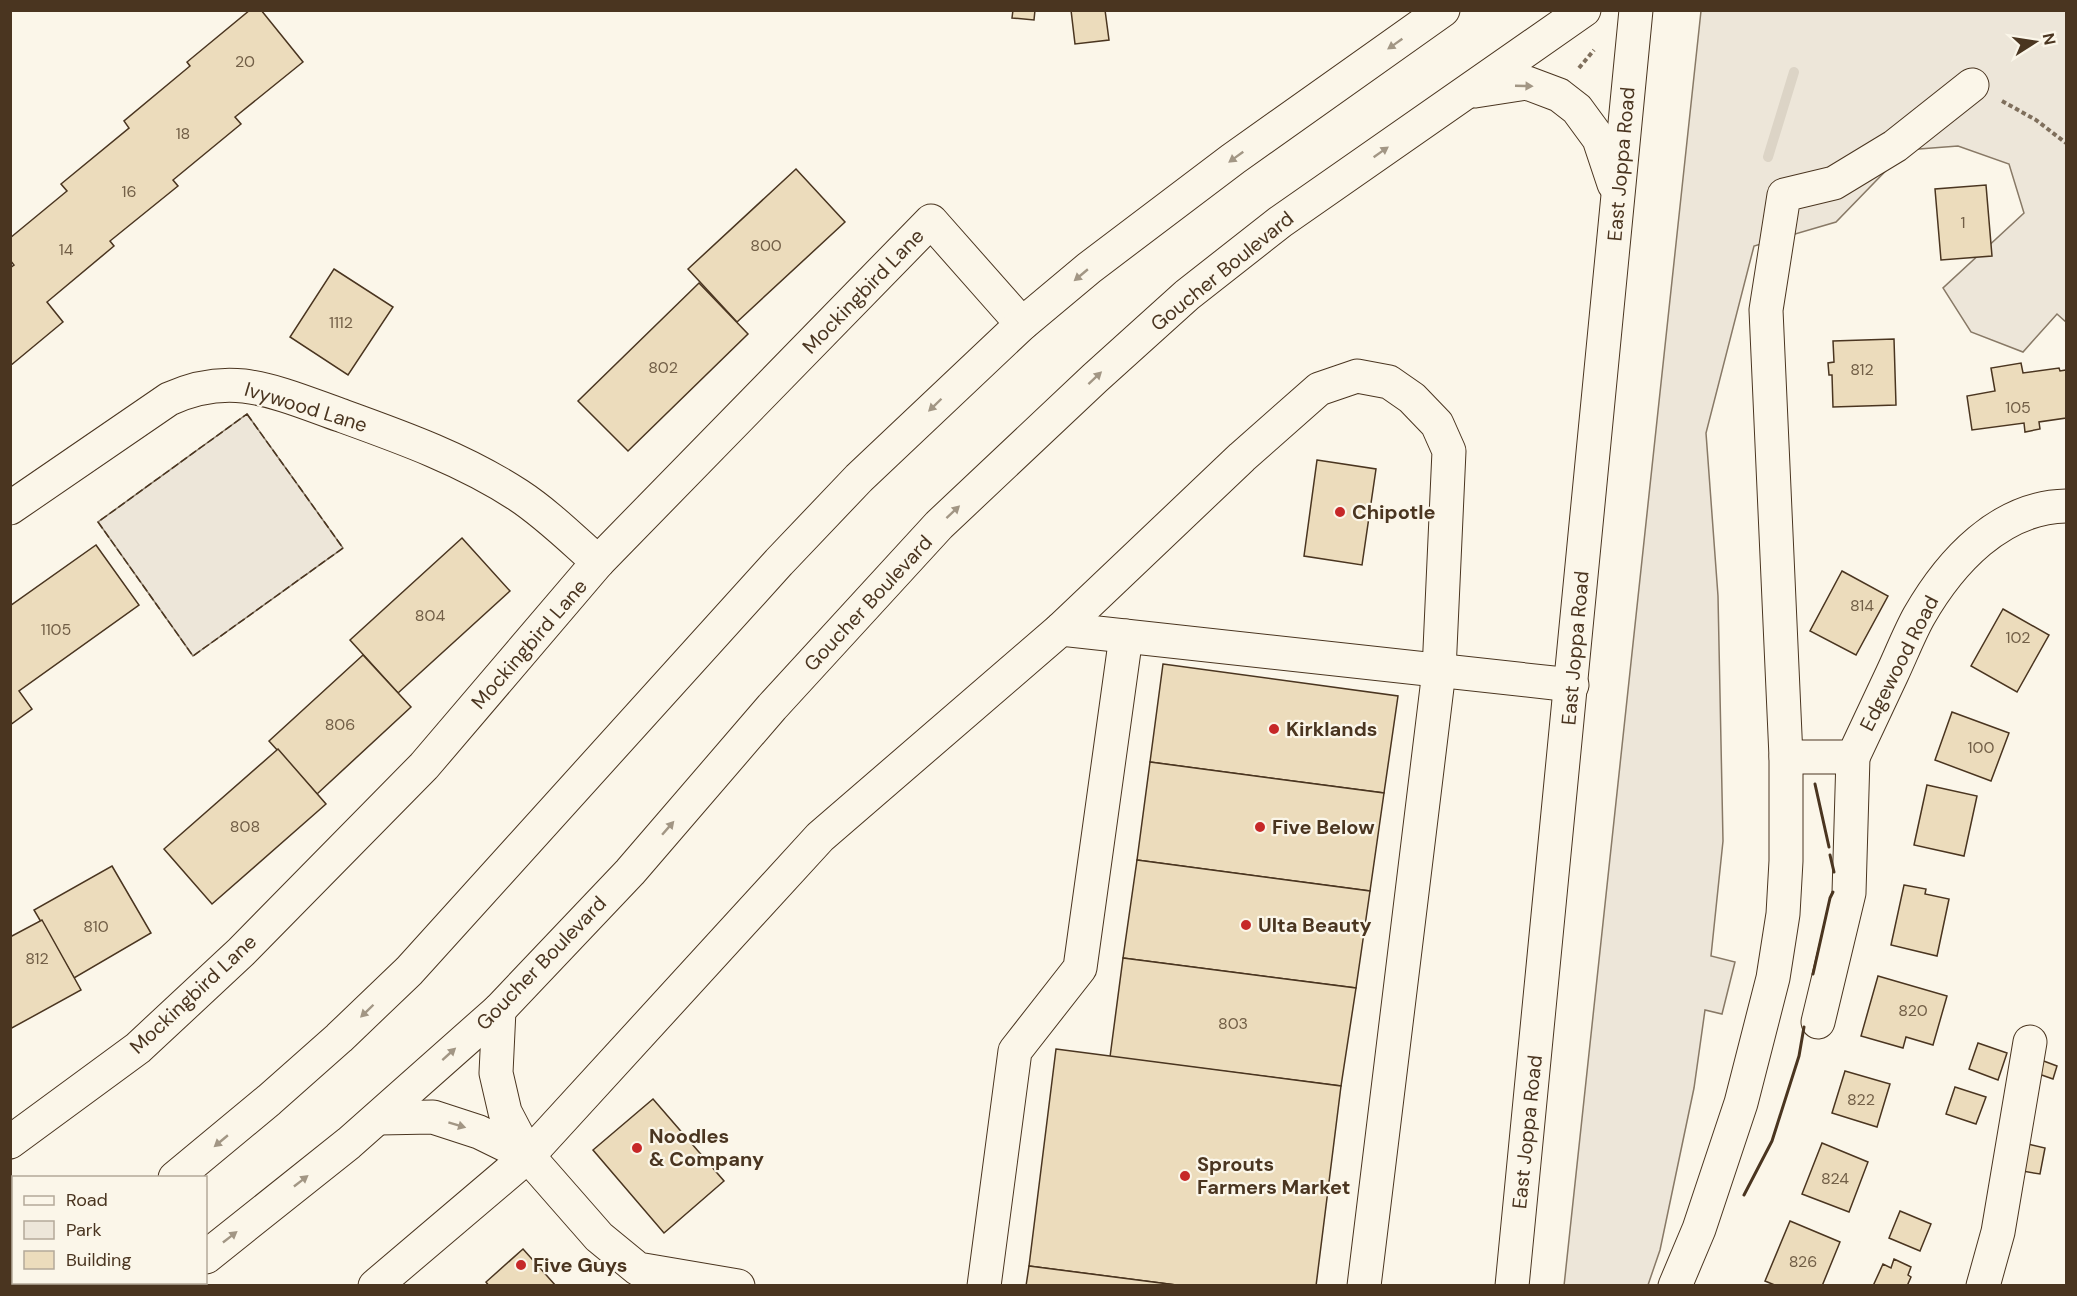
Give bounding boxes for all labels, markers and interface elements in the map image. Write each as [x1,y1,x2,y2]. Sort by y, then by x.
north arrow [2005,12,2065,72]
text: N [2038,31,2061,47]
one-way arrow [1387,38,1403,50]
house number: 20 [235,51,255,72]
one-way arrow [1515,81,1534,90]
street label: East Joppa Road [1601,86,1641,242]
house number: 18 [176,123,190,144]
one-way arrow [1373,147,1389,158]
one-way arrow [1228,151,1244,163]
house number: 16 [121,181,137,202]
street label: Goucher Boulevard [1145,205,1299,337]
house number: 1 [1961,212,1966,233]
street label: Mockingbird Lane [797,223,929,359]
house number: 800 [750,235,782,256]
house number: 14 [59,239,74,260]
one-way arrow [1073,269,1089,282]
house number: 1112 [329,312,353,333]
house number: 802 [648,357,678,378]
house number: 812 [1850,359,1874,380]
one-way arrow [1088,371,1103,385]
street label: Ivywood Lane [241,376,371,438]
house number: 105 [2005,397,2031,418]
one-way arrow [928,398,943,412]
place label: Chipotle [1352,499,1436,525]
one-way arrow [946,505,961,519]
marker: Chipotle [1333,505,1347,519]
street label: Goucher Boulevard [798,529,938,677]
street label: East Joppa Road [1555,570,1595,726]
street label: Mockingbird Lane [465,574,593,714]
street label: Edgewood Road [1854,591,1944,735]
house number: 814 [1850,595,1874,616]
house number: 804 [415,605,445,626]
house number: 1105 [41,619,71,640]
house number: 102 [2006,627,2031,648]
house number: 806 [325,714,355,735]
place label: Kirklands [1286,716,1377,742]
marker: Kirklands [1267,722,1281,736]
house number: 100 [1968,737,1994,758]
place label: Five Below [1272,814,1375,840]
house number: 808 [230,816,260,837]
marker: Five Below [1253,820,1267,834]
one-way arrow [661,821,674,836]
street label: Goucher Boulevard [470,890,612,1036]
place label: Ulta Beauty [1258,912,1372,938]
house number: 810 [83,916,109,937]
marker: Ulta Beauty [1239,918,1253,932]
street label: Mockingbird Lane [124,929,262,1059]
house number: 812 [25,948,49,969]
house number: 820 [1898,1000,1928,1021]
one-way arrow [360,1004,374,1018]
house number: 803 [1218,1013,1248,1034]
one-way arrow [441,1048,456,1061]
street label: East Joppa Road [1506,1054,1548,1210]
house number: 822 [1847,1089,1875,1110]
one-way arrow [448,1120,466,1130]
place label: Noodles & Company [649,1123,764,1172]
one-way arrow [213,1134,229,1147]
marker: Noodles & Company [630,1141,644,1155]
place label: Sprouts Farmers Market [1197,1151,1350,1200]
house number: 824 [1821,1168,1849,1189]
marker: Sprouts Farmers Market [1178,1169,1192,1183]
one-way arrow [293,1175,309,1188]
legend [12,1176,207,1284]
text: Road [66,1188,108,1212]
text: Park [66,1218,102,1242]
one-way arrow [223,1232,238,1244]
text: Building [66,1248,131,1272]
house number: 826 [1789,1251,1817,1272]
place label: Five Guys [533,1252,627,1278]
marker: Five Guys [514,1258,528,1272]

